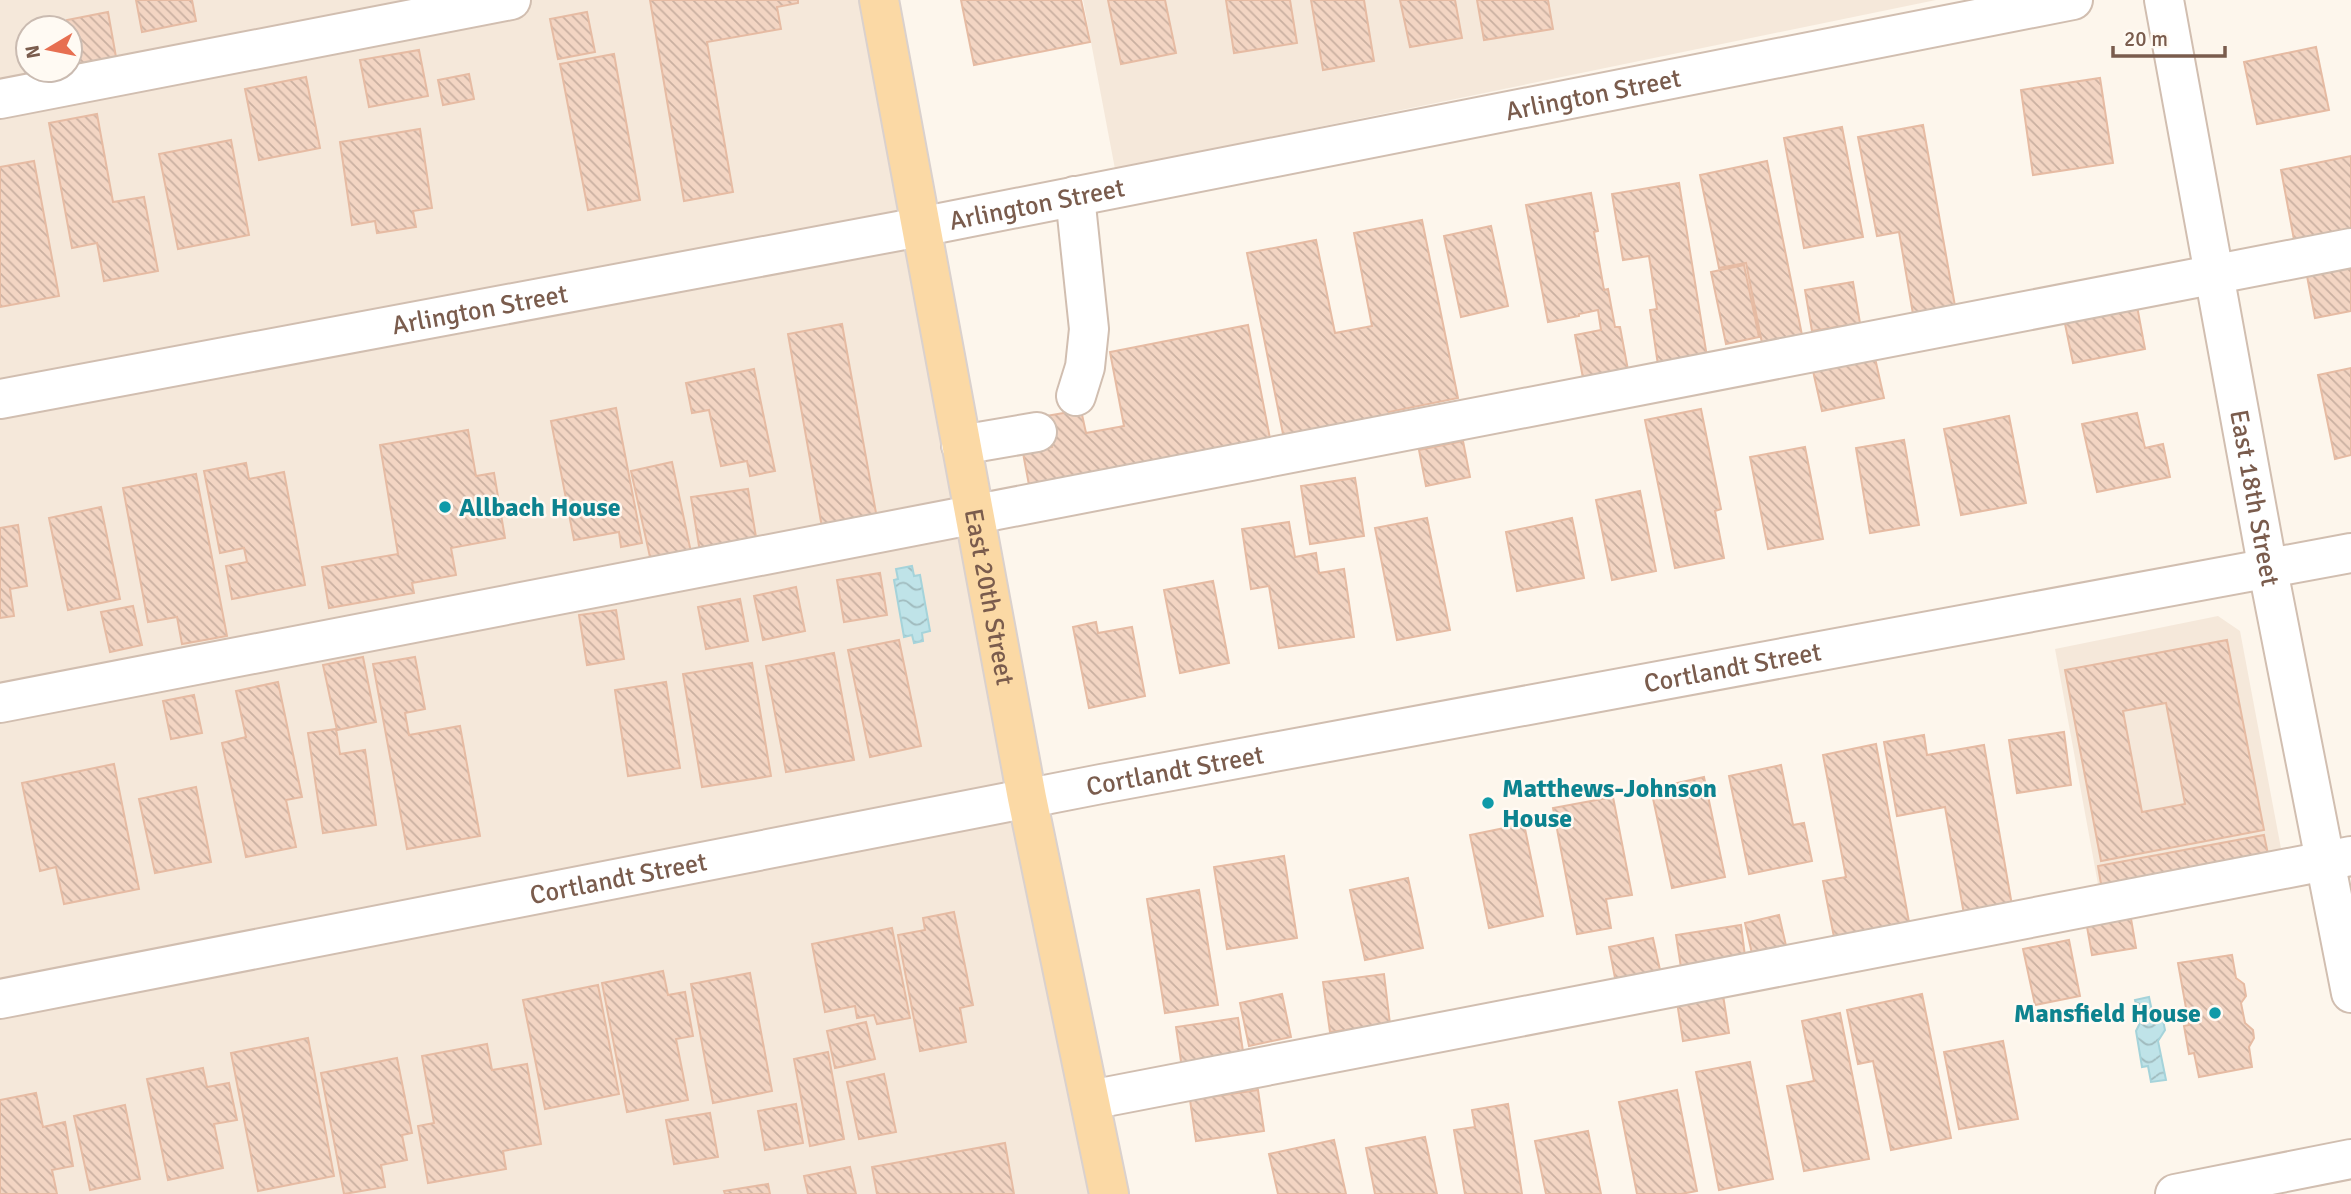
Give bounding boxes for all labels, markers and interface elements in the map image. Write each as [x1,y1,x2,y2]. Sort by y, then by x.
north arrow [14,14,84,84]
scale bar [2113,14,2225,58]
text: 20 m [2124,26,2168,52]
text: N [20,43,46,60]
street label: Arlington Street [1503,63,1684,128]
street label: Arlington Street [947,172,1127,238]
street label: Arlington Street [389,278,570,342]
street label: East 18th Street [2222,407,2286,589]
place label: Allbach House [459,492,621,524]
marker: Allbach House [437,499,453,515]
street label: East 20th Street [957,506,1021,688]
street label: Cortlandt Street [1641,636,1824,700]
street label: Cortlandt Street [1084,739,1266,803]
place label: Matthews-Johnson House [1502,773,1717,835]
marker: Matthews-Johnson House [1480,795,1496,811]
street label: Cortlandt Street [527,846,710,912]
place label: Mansfield House [2014,998,2201,1030]
marker: Mansfield House [2207,1005,2223,1021]

